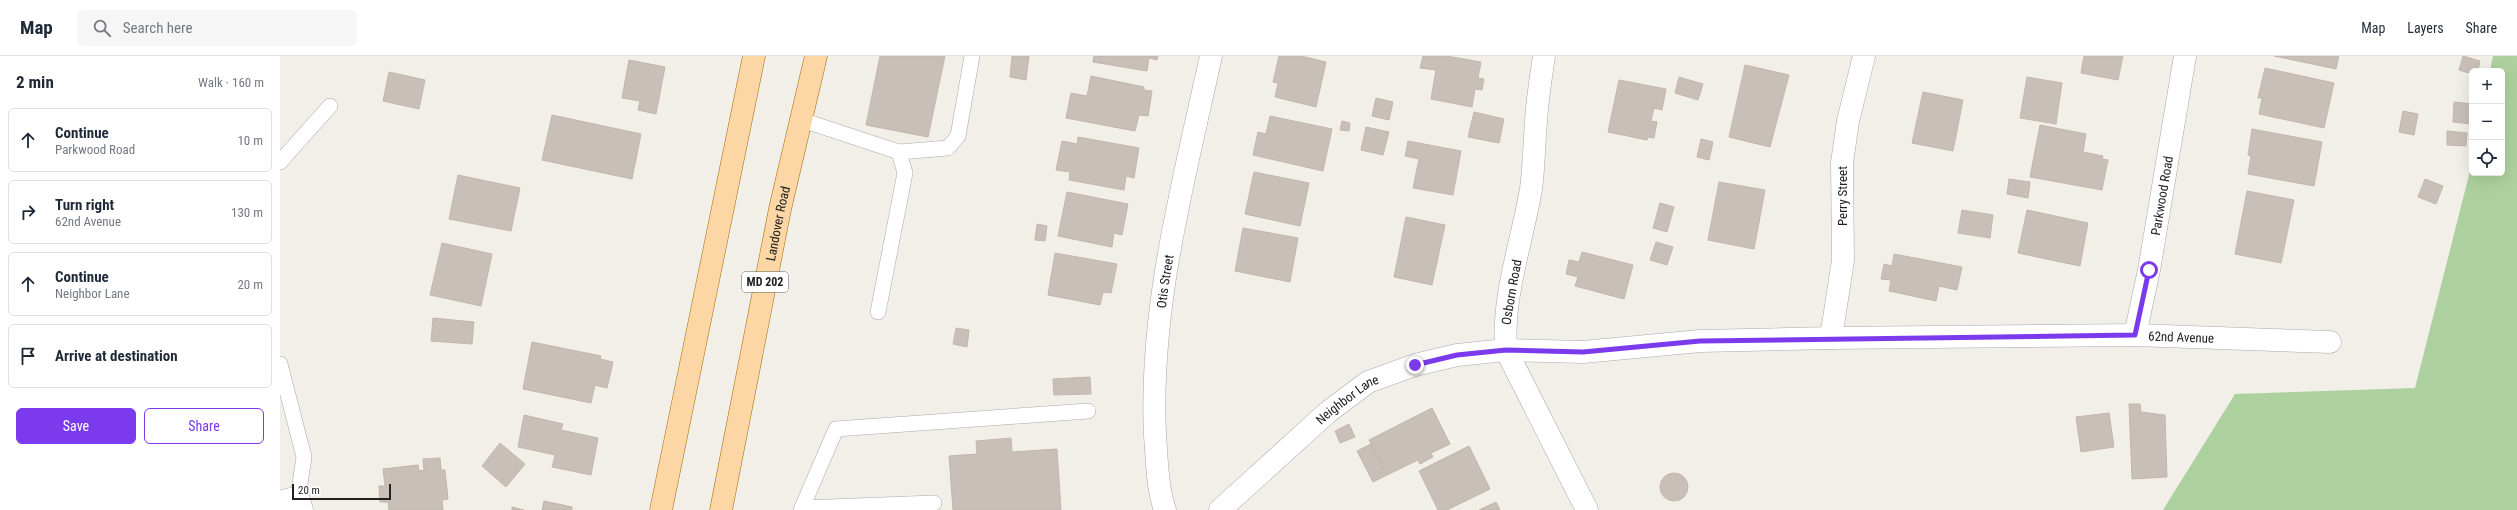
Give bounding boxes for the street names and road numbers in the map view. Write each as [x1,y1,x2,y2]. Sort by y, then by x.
street label: Parkwood Road [2148,155,2176,236]
street label: Perry Street [1835,166,1850,226]
street label: Landover Road [763,185,793,262]
street label: Otis Street [1154,253,1177,309]
street label: Osborn Road [1498,258,1525,326]
road number: MD 202 [742,272,788,292]
street label: 62nd Avenue [2148,328,2214,346]
street label: Neighbor Lane [1313,372,1381,427]

